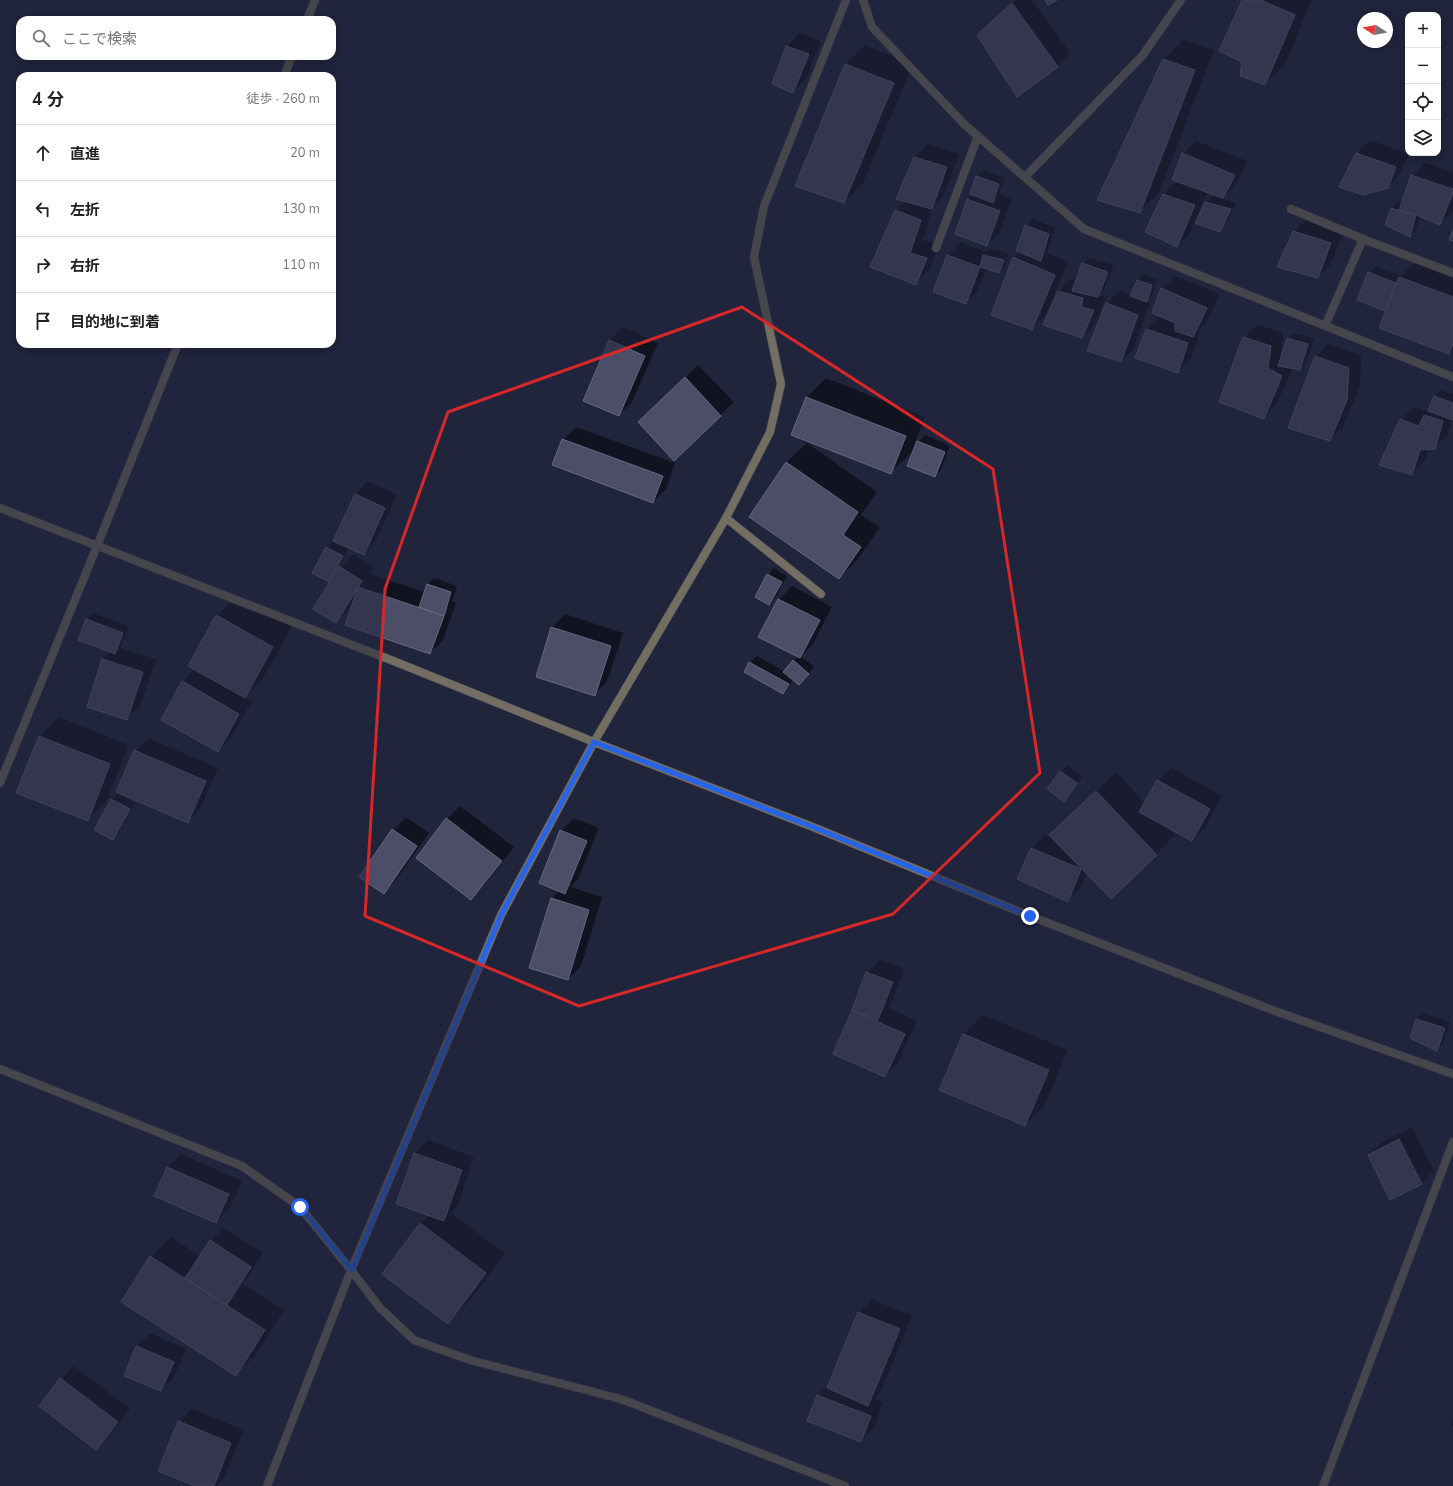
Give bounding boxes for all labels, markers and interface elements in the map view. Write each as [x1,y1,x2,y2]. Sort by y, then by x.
north arrow [1357,12,1393,48]
map controls [1405,12,1441,156]
button: + [1405,12,1441,48]
search box [16,16,336,60]
icon: search [30,27,52,49]
text: ここで検索 [62,29,137,49]
button: − [1405,48,1441,84]
button: locate [1405,84,1441,120]
text: 4 分 [32,88,64,111]
text: 徒歩 · 260 m [246,90,320,108]
button: layers [1405,120,1441,156]
icon: ahead [32,142,54,164]
text: 直進 [70,144,100,164]
text: 20 m [290,144,320,162]
icon: left [32,198,54,220]
text: 左折 [70,200,100,220]
text: 130 m [282,200,320,218]
icon: right [32,254,54,276]
text: 右折 [70,256,100,276]
text: 110 m [282,256,320,274]
icon: arrive [32,310,54,332]
text: 目的地に到着 [70,312,160,332]
route end [1021,907,1039,925]
route start [291,1198,309,1216]

